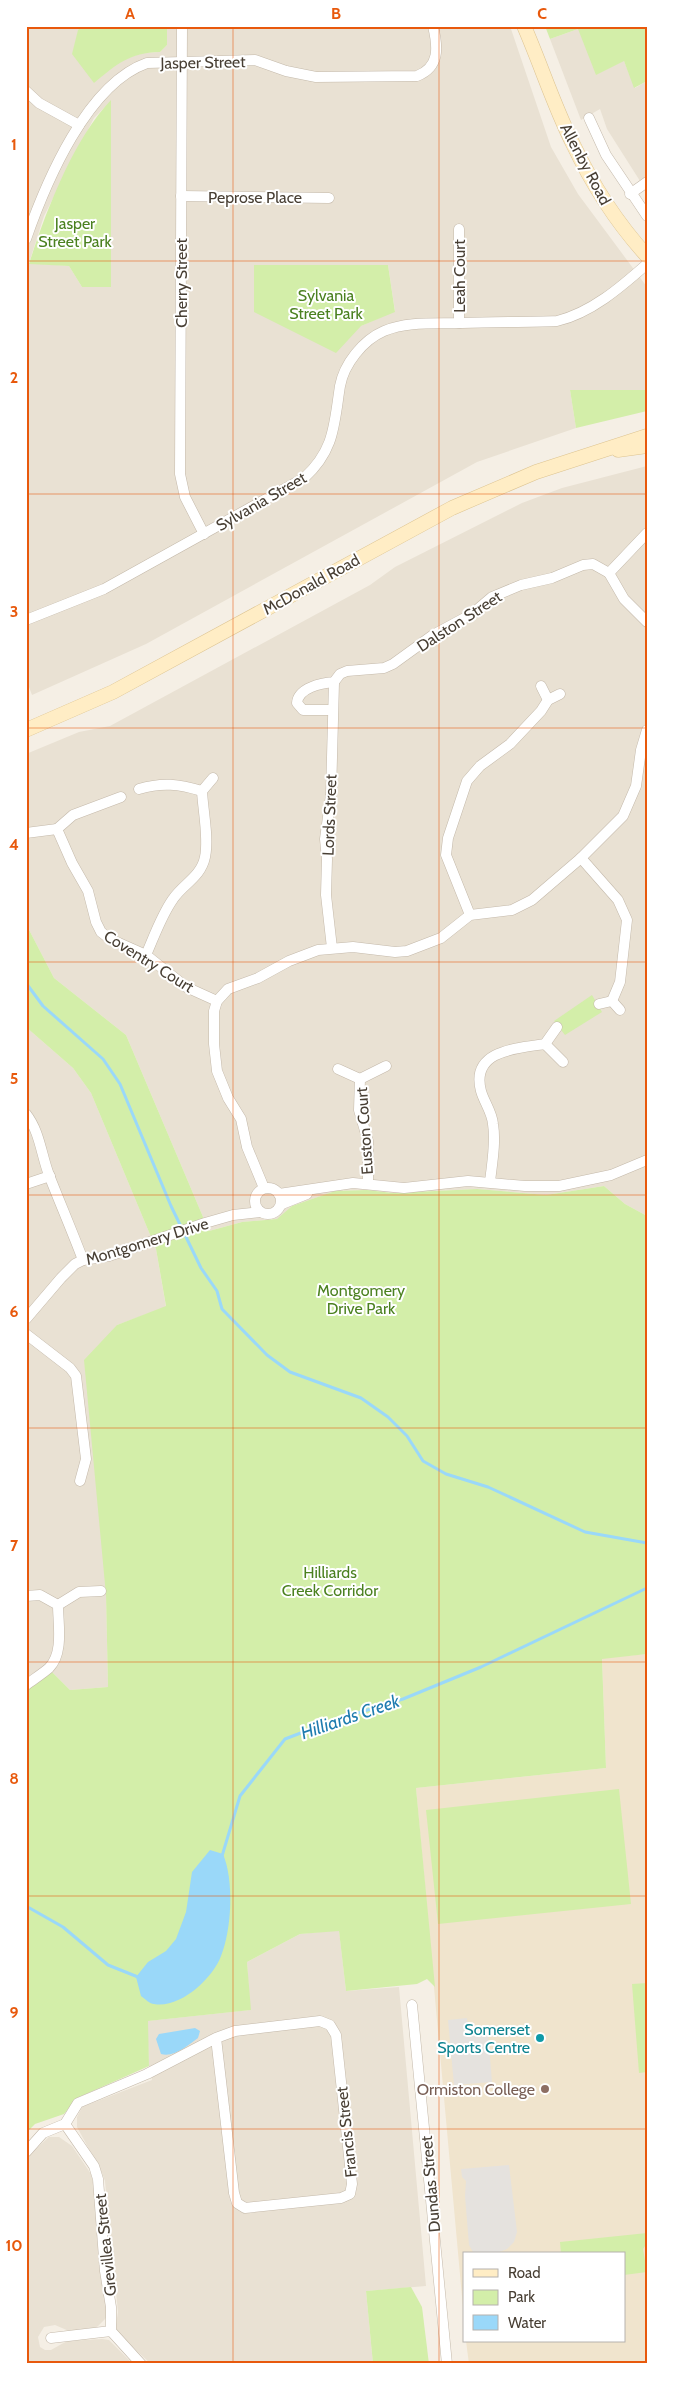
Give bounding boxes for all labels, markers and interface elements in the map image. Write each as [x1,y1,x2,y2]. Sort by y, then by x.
text: A [125,4,135,23]
text: B [331,4,341,23]
text: C [537,4,547,23]
street label: Jasper Street [159,52,246,73]
street label: Allenby Road [556,120,615,208]
text: 1 [11,135,17,154]
street label: Peprose Place [208,188,302,207]
park label: Jasper Street Park [38,214,113,251]
street label: Cherry Street [172,238,191,328]
street label: Leah Court [450,239,469,313]
park label: Sylvania Street Park [289,286,364,323]
text: 2 [10,368,18,387]
street label: Sylvania Street [213,468,310,535]
street label: McDonald Road [260,550,363,619]
street label: Dalston Street [413,587,506,656]
text: 3 [10,602,18,621]
street label: Lords Street [319,773,340,856]
text: 4 [9,835,19,854]
street label: Coventry Court [100,926,198,997]
text: 5 [10,1069,18,1088]
street label: Euston Court [352,1086,377,1175]
street label: Montgomery Drive [83,1214,211,1269]
park label: Montgomery Drive Park [317,1281,405,1318]
text: 6 [10,1302,19,1321]
text: 7 [10,1536,19,1555]
park label: Hilliards Creek Corridor [282,1563,379,1600]
water label: Hilliards Creek [298,1689,404,1744]
text: 8 [9,1769,19,1788]
text: 9 [10,2003,19,2022]
place label: Somerset Sports Centre [437,2020,531,2057]
marker: Somerset Sports Centre [534,2032,546,2044]
place label: Ormiston College [417,2080,535,2099]
marker: Ormiston College [539,2083,551,2095]
street label: Francis Street [332,2085,361,2178]
street label: Dundas Street [417,2134,444,2233]
street label: Grevillea Street [91,2192,120,2297]
text: 10 [5,2236,23,2255]
legend [463,2252,626,2342]
text: Road [508,2264,541,2282]
text: Park [508,2288,535,2306]
text: Water [508,2314,546,2332]

